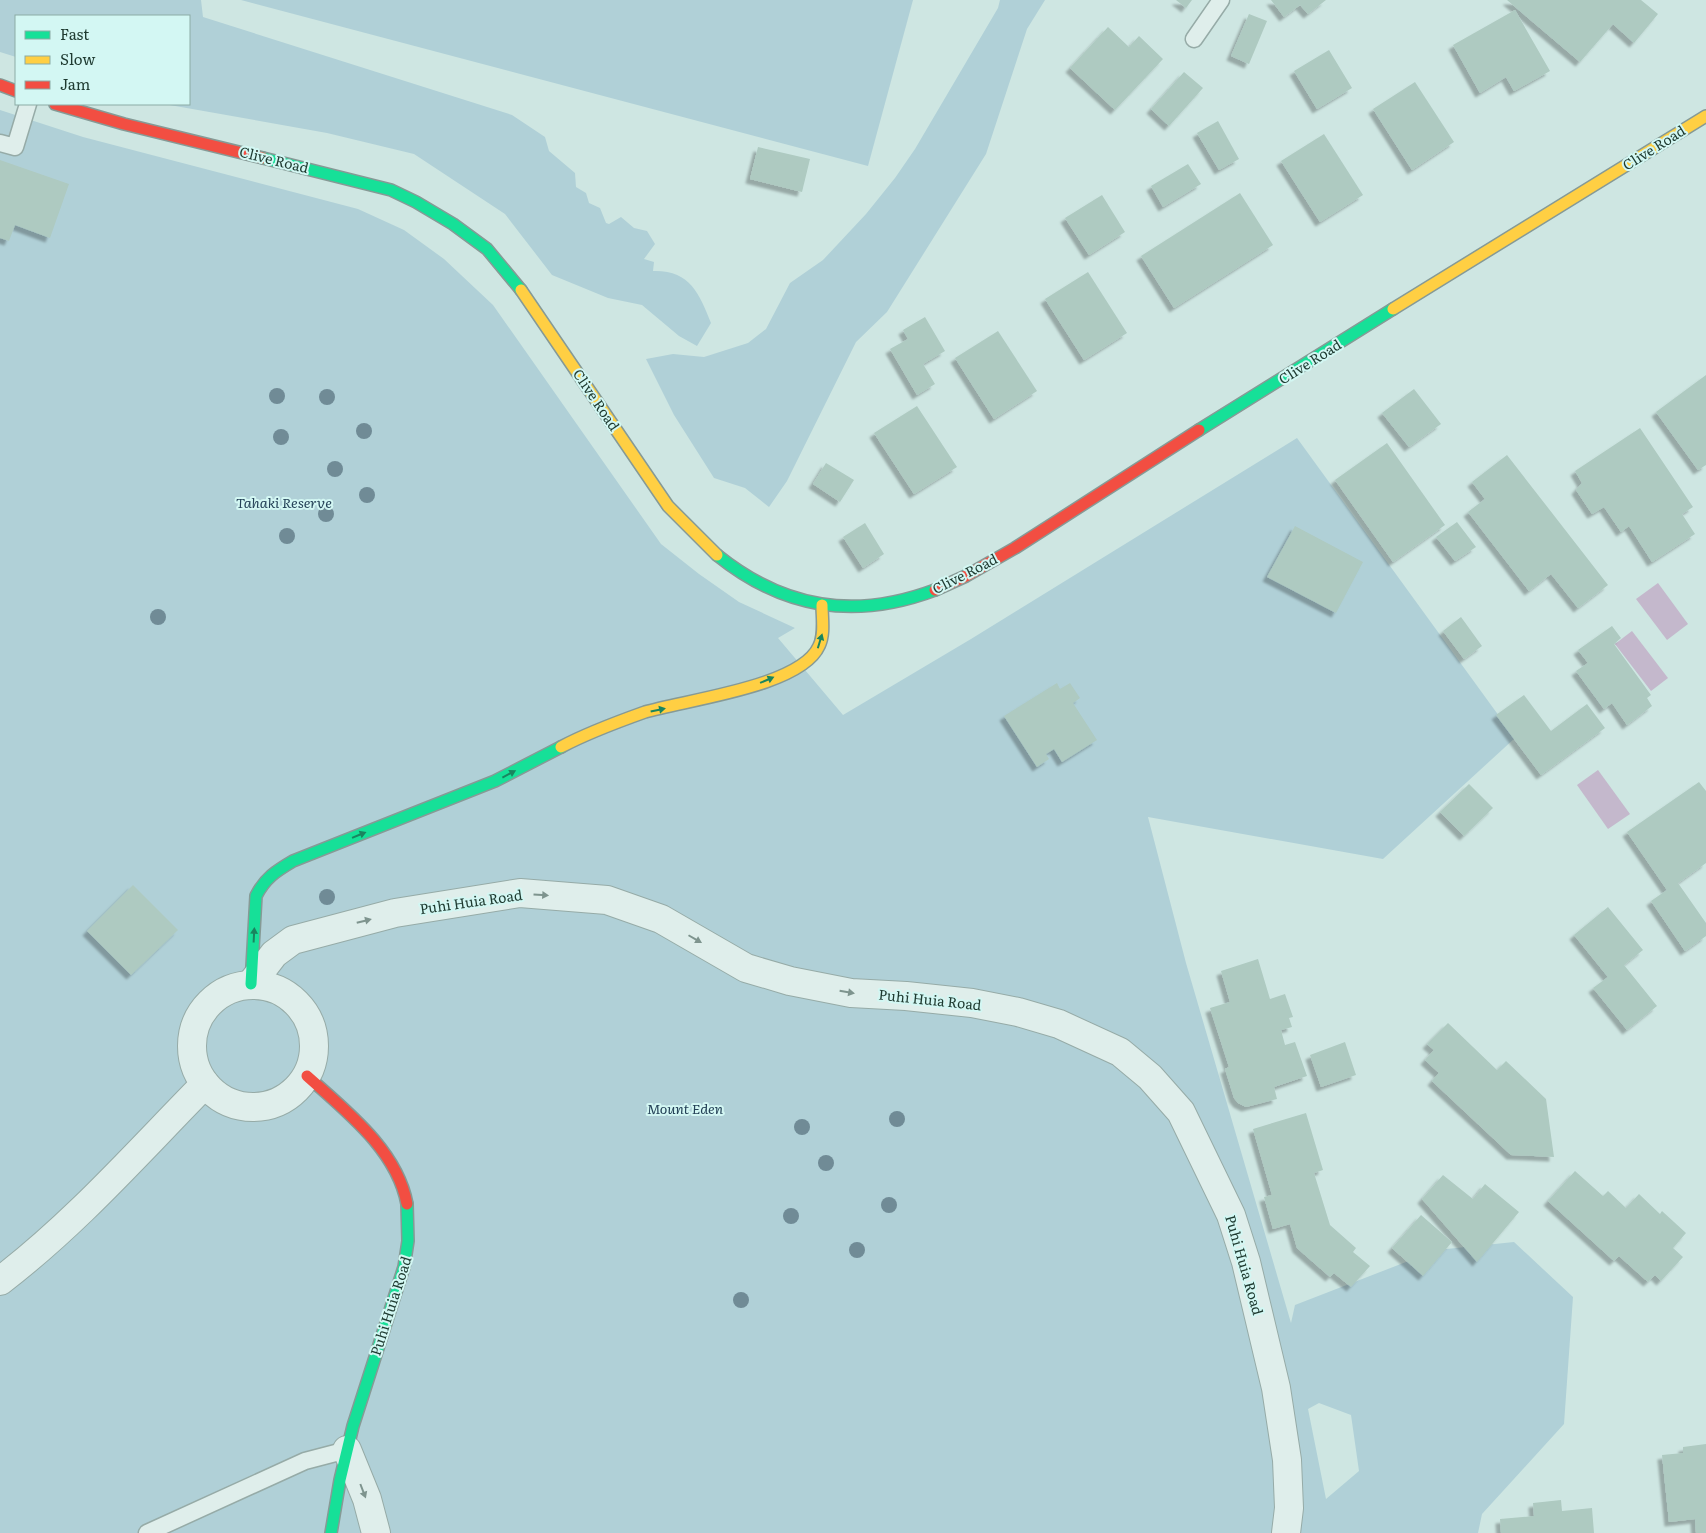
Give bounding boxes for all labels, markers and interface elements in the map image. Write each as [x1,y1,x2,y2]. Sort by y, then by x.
legend [15,15,190,105]
text: Fast [60,22,89,45]
text: Slow [60,47,95,70]
text: Jam [60,72,91,95]
street label: Clive Road [1618,120,1689,174]
street label: Clive Road [238,141,311,177]
street label: Clive Road [1274,334,1345,388]
street label: Clive Road [569,365,625,435]
park label: Tahaki Reserve [236,492,332,512]
street label: Clive Road [929,548,1001,598]
one-way arrow [816,634,824,649]
one-way arrow [760,676,774,684]
one-way arrow [651,706,666,714]
one-way arrow [502,770,516,778]
one-way arrow [352,831,367,839]
street label: Puhi Huia Road [418,884,524,918]
one-way arrow [534,891,550,899]
one-way arrow [357,917,372,925]
one-way arrow [250,927,258,943]
one-way arrow [688,935,703,943]
street label: Puhi Huia Road [878,984,983,1014]
one-way arrow [839,989,855,997]
park label: Mount Eden [647,1098,724,1118]
street label: Puhi Huia Road [1221,1212,1269,1318]
street label: Puhi Huia Road [365,1253,416,1358]
one-way arrow [359,1484,367,1499]

